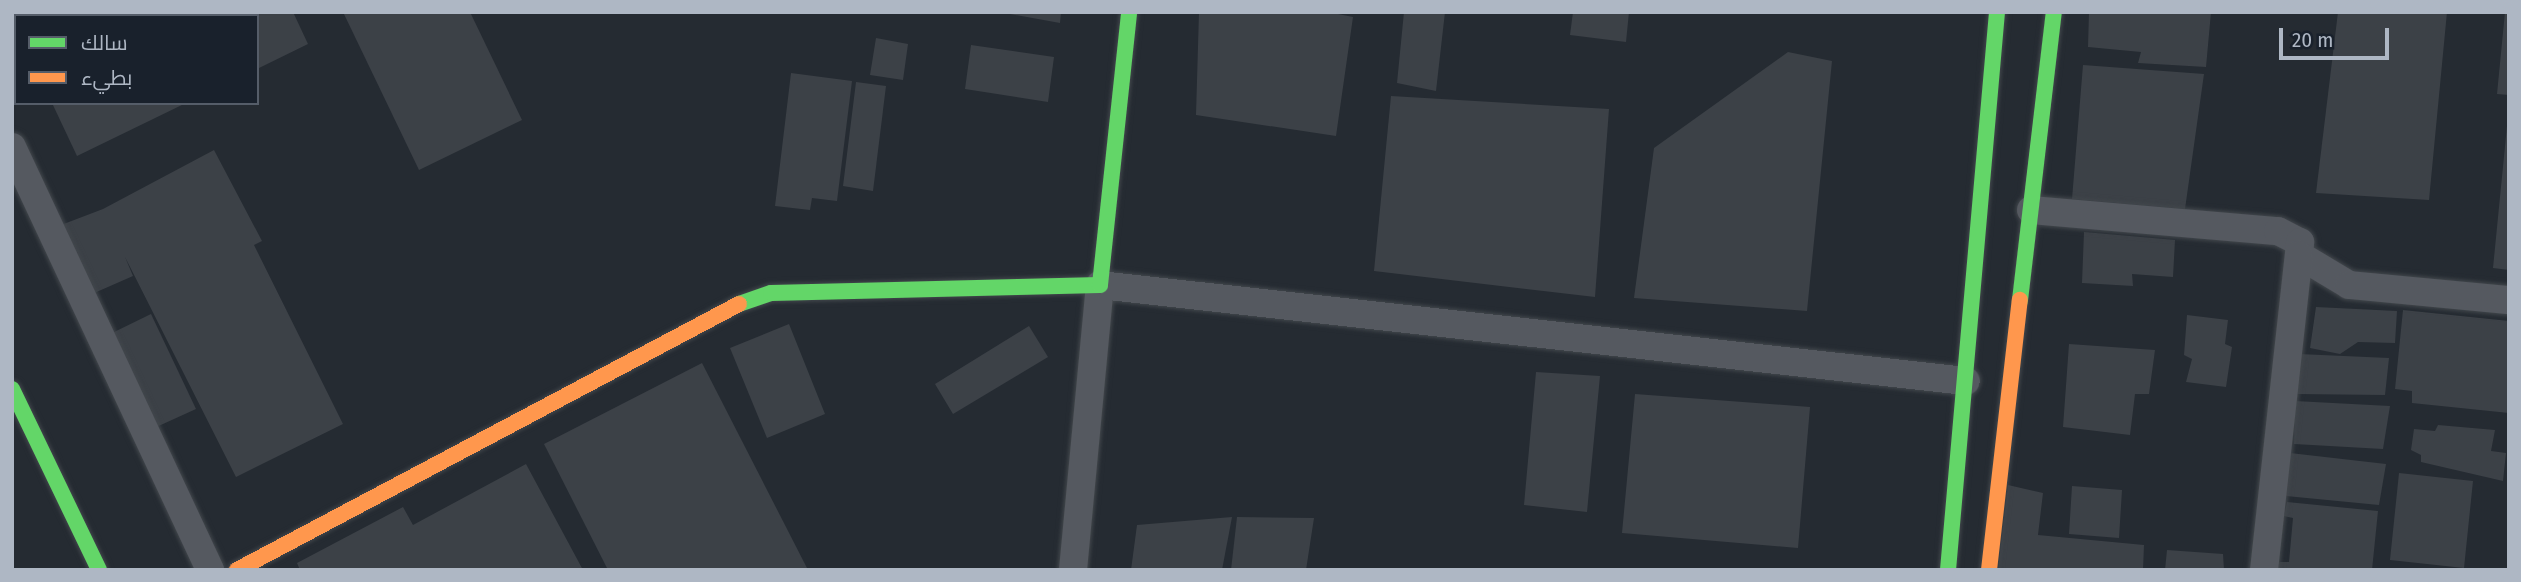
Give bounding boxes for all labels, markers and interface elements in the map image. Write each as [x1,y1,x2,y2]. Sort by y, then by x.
legend [14,14,259,105]
scale bar [2283,14,2393,58]
text: 20 m [2292,27,2333,53]
text: سالك [81,30,128,56]
text: بطيء [81,65,132,91]

